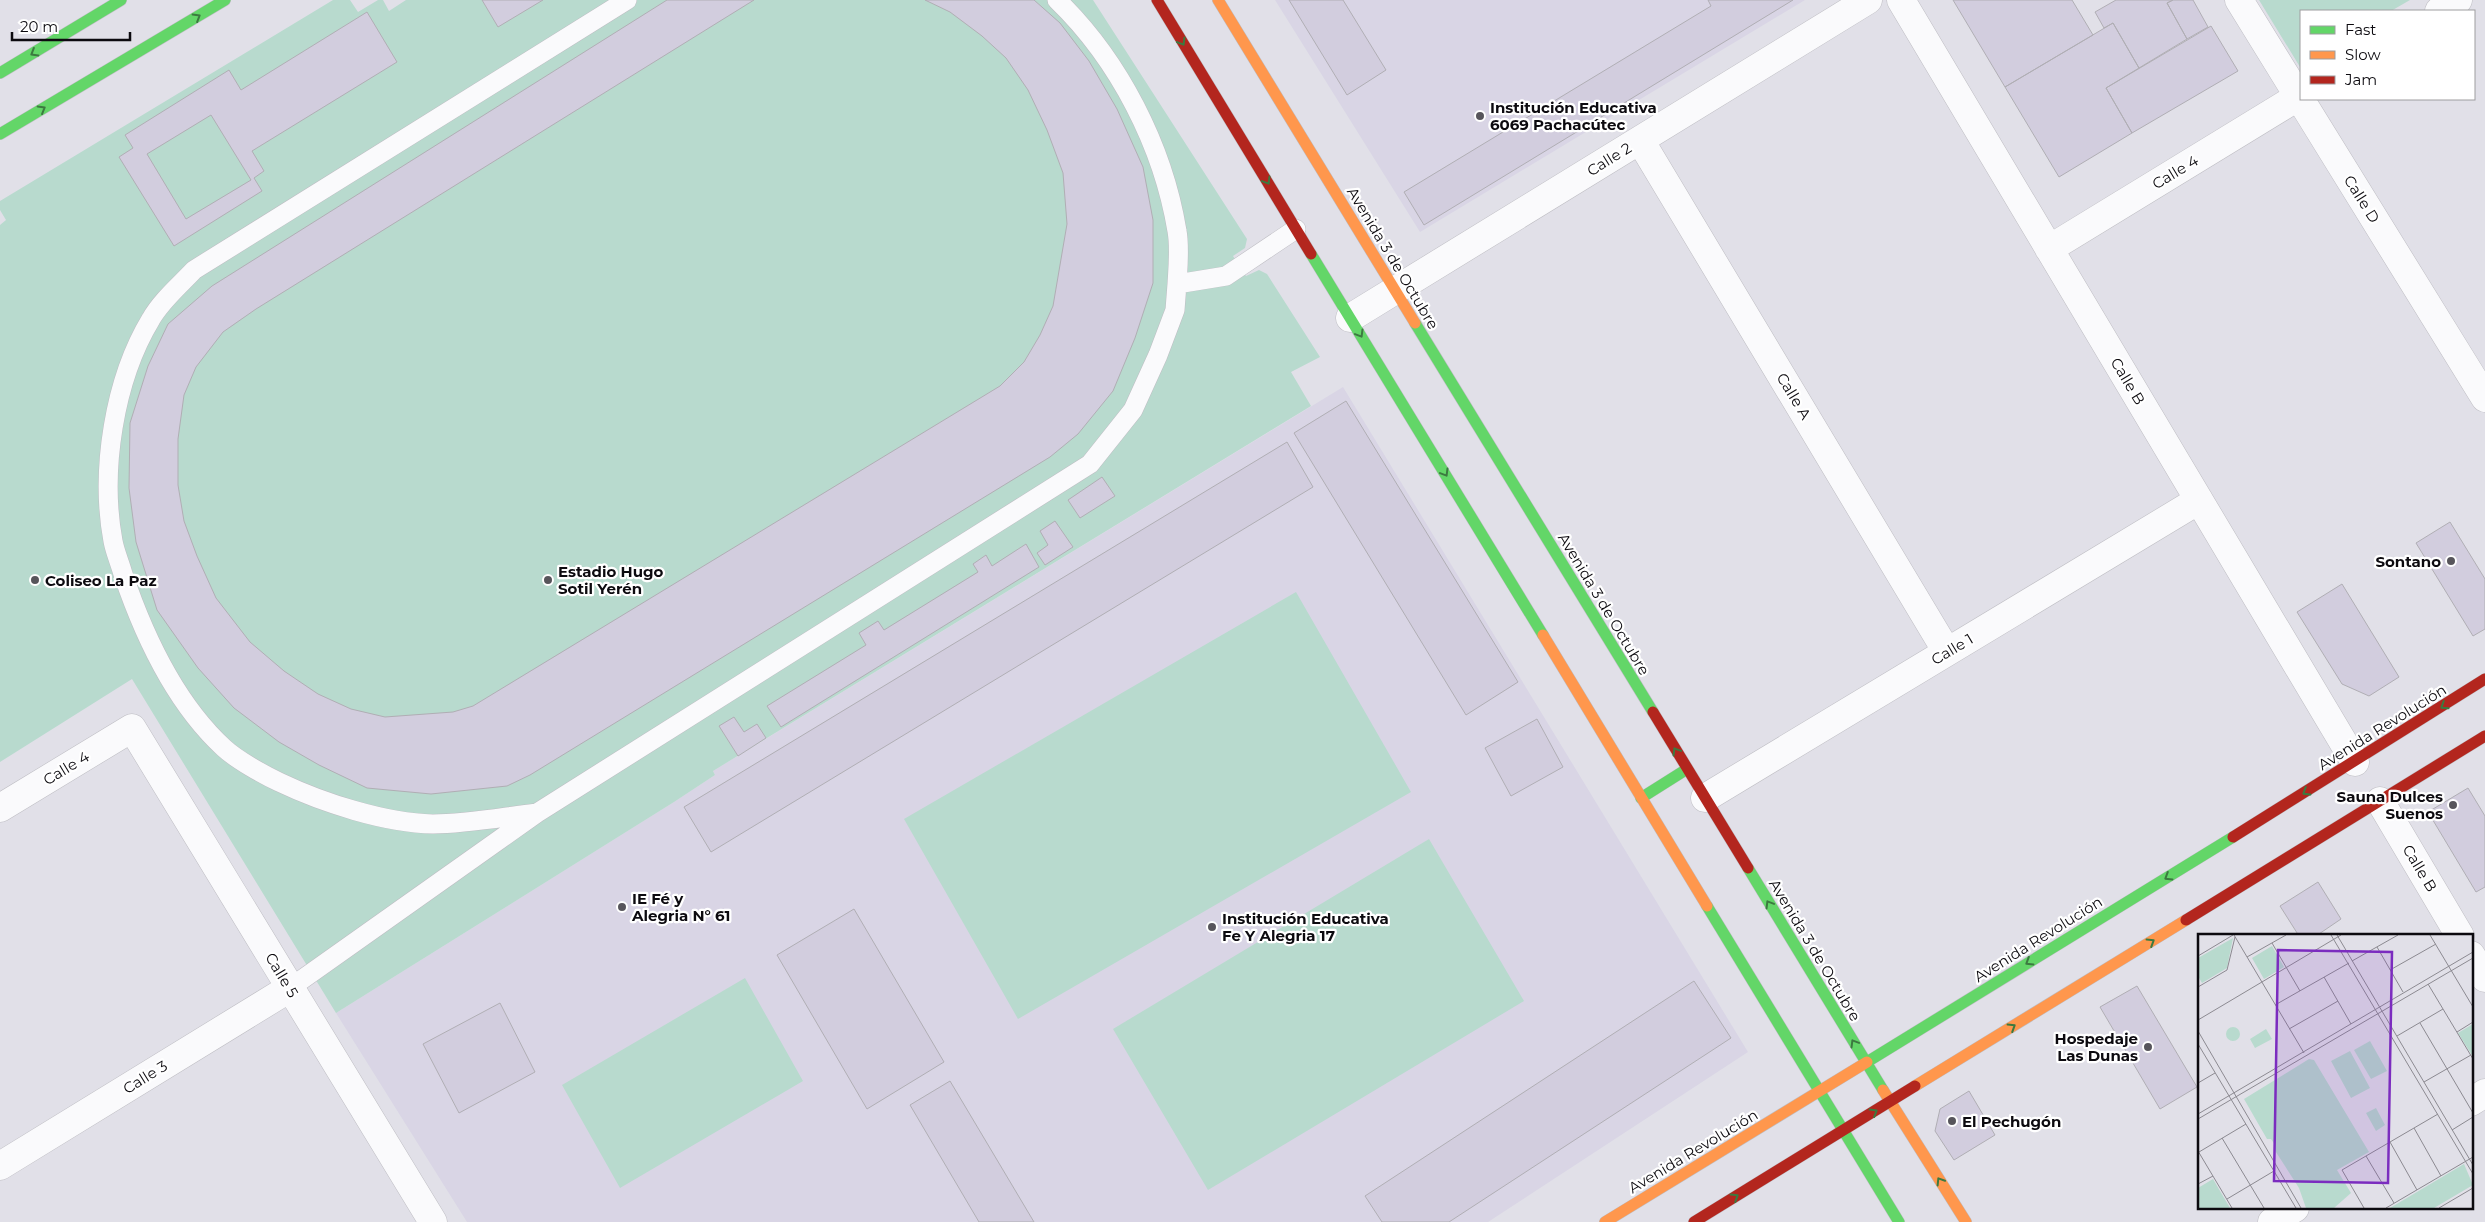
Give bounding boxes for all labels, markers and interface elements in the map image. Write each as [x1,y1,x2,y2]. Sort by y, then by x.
scale bar [12,10,130,42]
legend [2300,10,2475,100]
one-way arrow [191,14,200,24]
text: 20 m [20,17,58,36]
text: Fast [2345,20,2376,39]
one-way arrow [1176,36,1186,45]
text: Slow [2345,45,2381,64]
one-way arrow [31,46,40,56]
text: Jam [2344,70,2377,89]
place label: Institución Educativa 6069 Pachacútec [1490,98,1657,134]
one-way arrow [37,106,46,116]
marker: Institución Educativa 6069 Pachacútec [1474,110,1486,122]
street label: Calle 2 [1583,138,1635,180]
street label: Calle 4 [2149,151,2202,193]
street label: Calle D [2340,172,2384,226]
one-way arrow [1260,175,1270,184]
street label: Avenida 3 de Octubre [1343,184,1443,332]
one-way arrow [1354,329,1364,338]
street label: Calle B [2107,354,2149,408]
street label: Calle A [1773,369,1815,423]
one-way arrow [1438,468,1448,477]
street label: Avenida 3 de Octubre [1554,530,1654,678]
place label: Sontano [2375,552,2441,571]
marker: Sontano [2445,555,2457,567]
place label: Estadio Hugo Sotil Yerén [558,562,663,598]
place label: Coliseo La Paz [45,571,157,590]
marker: Coliseo La Paz [29,574,41,586]
marker: Estadio Hugo Sotil Yerén [542,574,554,586]
street label: Calle 1 [1927,629,1977,669]
street label: Avenida Revolución [2314,680,2450,774]
one-way arrow [2440,699,2449,709]
street label: Calle 4 [40,747,93,789]
one-way arrow [1672,747,1682,756]
one-way arrow [2303,786,2312,796]
place label: Sauna Dulces Suenos [2337,787,2443,823]
marker: Sauna Dulces Suenos [2447,799,2459,811]
street label: Calle B [2399,841,2441,895]
one-way arrow [2164,871,2173,881]
street label: Avenida 3 de Octubre [1765,876,1865,1024]
place label: IE Fé y Alegria N° 61 [631,889,730,925]
street label: Avenida Revolución [1970,892,2106,986]
marker: IE Fé y Alegria N° 61 [616,901,628,913]
one-way arrow [1766,901,1776,910]
place label: Institución Educativa Fe Y Alegria 17 [1222,909,1389,945]
marker: Institución Educativa Fe Y Alegria 17 [1206,921,1218,933]
inset map [2198,934,2472,1210]
one-way arrow [2145,938,2154,948]
street label: Calle 5 [261,949,303,1001]
one-way arrow [2026,956,2035,965]
one-way arrow [2007,1023,2016,1033]
place label: Hospedaje Las Dunas [2055,1029,2138,1065]
one-way arrow [1851,1040,1860,1049]
marker: Hospedaje Las Dunas [2142,1041,2154,1053]
street label: Calle 3 [119,1056,171,1098]
street label: Avenida Revolución [1625,1105,1761,1197]
one-way arrow [1868,1108,1877,1118]
place label: El Pechugón [1962,1112,2061,1131]
marker: El Pechugón [1946,1115,1958,1127]
one-way arrow [1937,1177,1946,1186]
one-way arrow [1730,1193,1739,1203]

